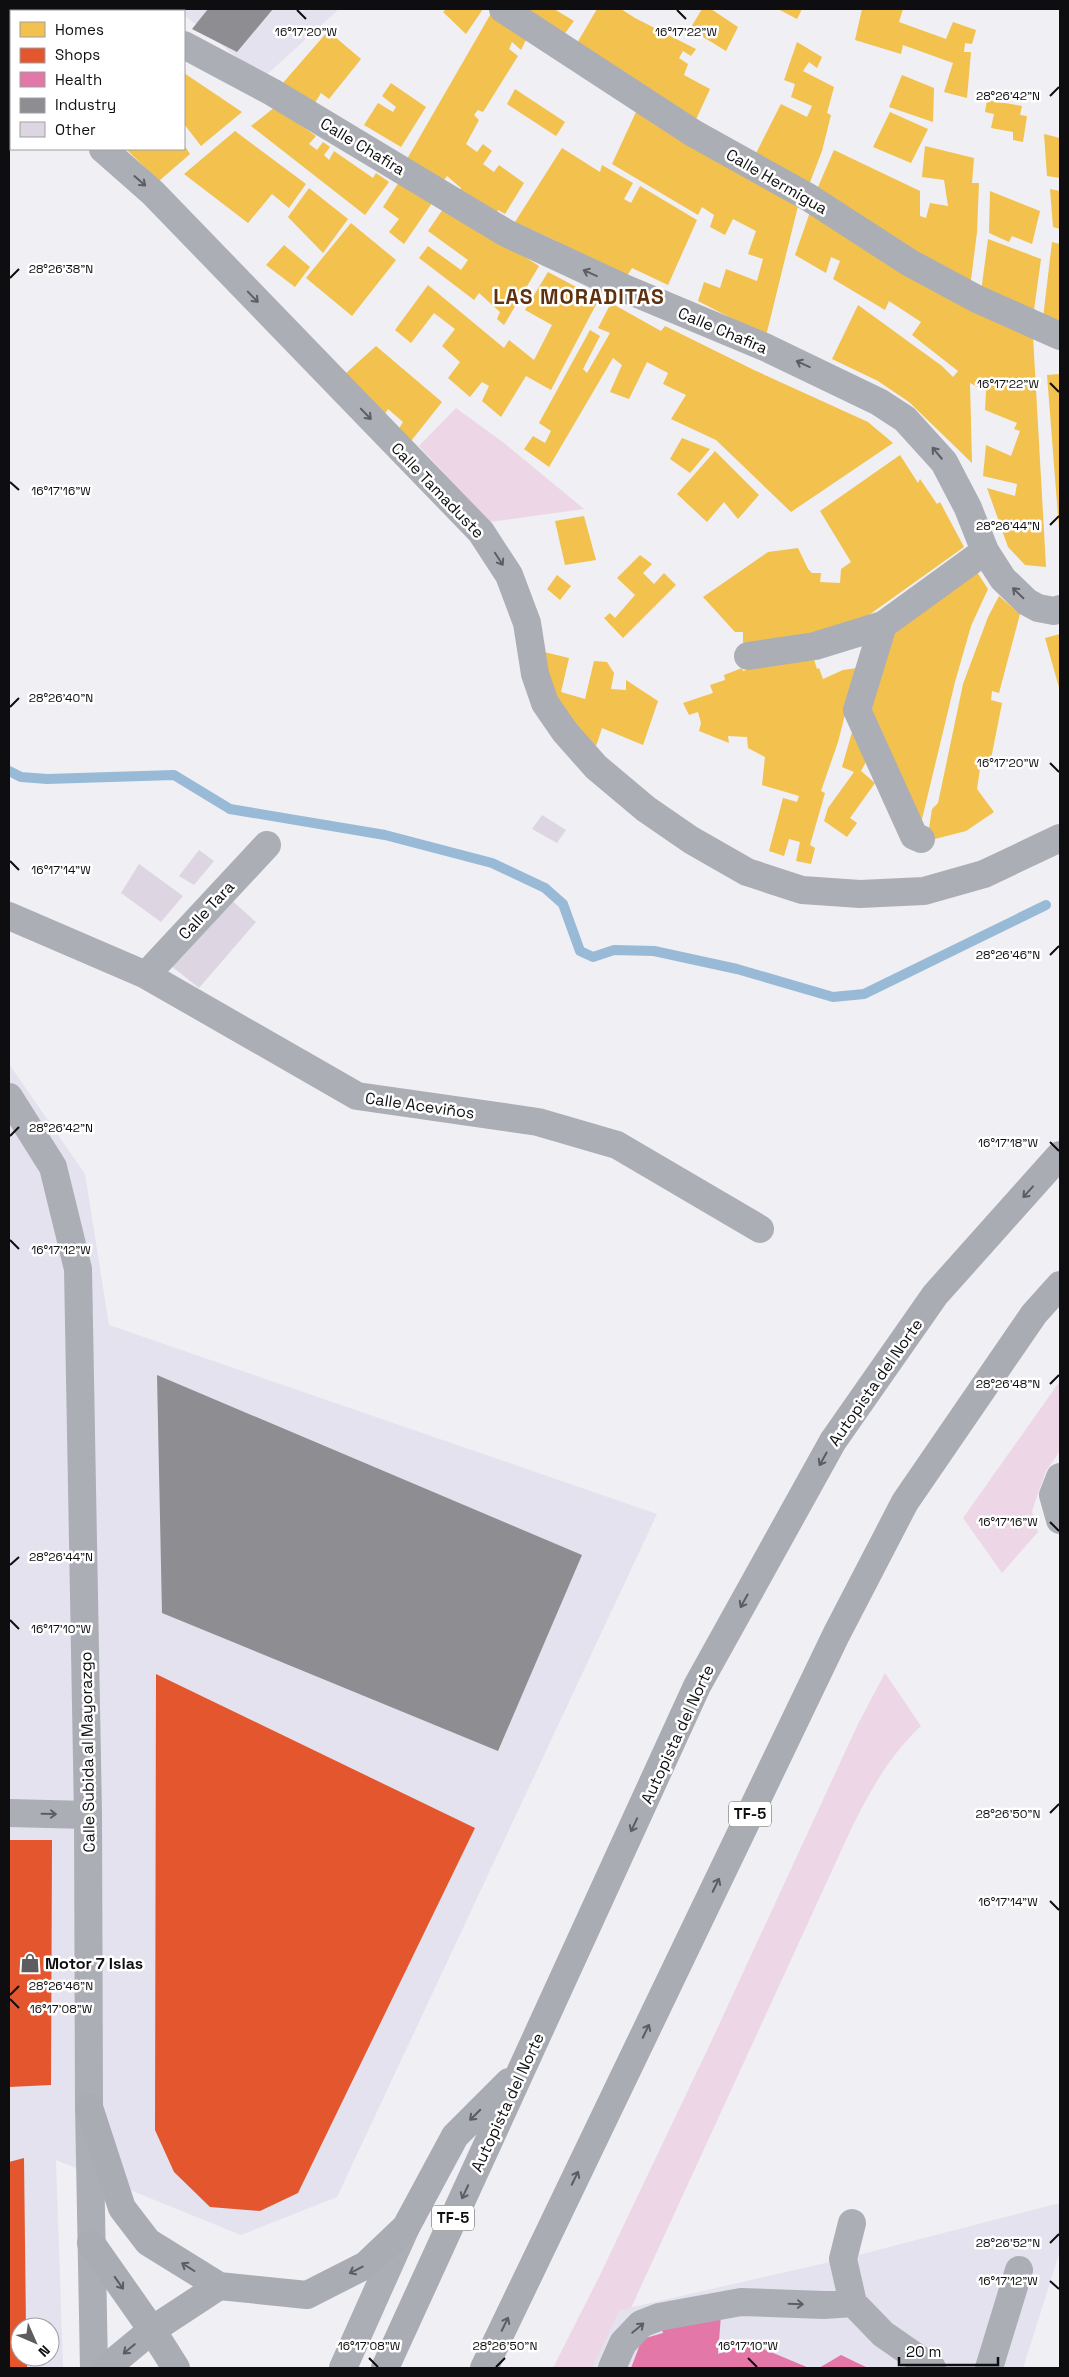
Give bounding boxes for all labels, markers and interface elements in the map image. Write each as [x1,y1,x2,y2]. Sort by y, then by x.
legend [10,10,185,150]
text: Homes [55,20,104,39]
text: 16°17'20"W [275,24,338,40]
text: 16°17'22"W [655,24,717,40]
text: Shops [55,45,100,64]
text: Health [55,70,102,89]
text: 28°26'42"N [976,88,1040,104]
text: Industry [55,95,116,114]
street label: Calle Chafira [317,113,409,180]
text: Other [55,120,96,139]
street label: Calle Hermigua [722,144,831,219]
one-way arrow [133,175,146,187]
text: 28°26'38"N [29,261,93,277]
one-way arrow [583,267,598,277]
district label: LAS MORADITAS [493,283,665,310]
one-way arrow [247,291,259,303]
street label: Calle Chafira [675,302,771,359]
one-way arrow [796,359,811,369]
text: 16°17'22"W [977,376,1039,392]
one-way arrow [359,408,371,420]
street label: Calle Tamaduste [387,438,489,543]
one-way arrow [931,447,942,460]
text: 16°17'16"W [31,483,91,499]
text: 28°26'44"N [976,518,1040,534]
one-way arrow [494,552,504,566]
one-way arrow [1012,587,1024,599]
text: 28°26'40"N [29,690,93,706]
text: 16°17'20"W [977,755,1040,771]
text: 16°17'14"W [31,862,91,878]
street label: Calle Tara [174,877,239,944]
text: 28°26'46"N [976,947,1040,963]
street label: Calle Aceviños [364,1087,476,1124]
text: 28°26'42"N [29,1120,93,1136]
text: 16°17'18"W [978,1135,1038,1151]
one-way arrow [1022,1185,1034,1198]
text: 16°17'12"W [31,1242,91,1258]
street label: Autopista del Norte [824,1314,927,1450]
text: 28°26'48"N [976,1376,1040,1392]
one-way arrow [818,1451,827,1466]
text: 16°17'16"W [978,1514,1038,1530]
text: 28°26'44"N [29,1549,93,1565]
one-way arrow [739,1593,749,1608]
text: 16°17'10"W [31,1621,92,1637]
street label: Calle Subida al Mayorazgo [75,1651,100,1853]
street label: Autopista del Norte [636,1661,719,1807]
road number: TF-5 [729,1802,771,1826]
text: 28°26'50"N [976,1806,1040,1822]
one-way arrow [40,1809,56,1819]
one-way arrow [628,1817,638,1832]
one-way arrow [712,1878,721,1893]
text: 16°17'14"W [978,1894,1038,1910]
shop icon: Motor 7 Islas [19,1952,41,1974]
place label: Motor 7 Islas [45,1953,143,1974]
text: 28°26'46"N [29,1978,93,1994]
text: 16°17'08"W [30,2001,93,2017]
one-way arrow [641,2024,651,2039]
street label: Autopista del Norte [466,2029,549,2175]
one-way arrow [469,2109,481,2122]
one-way arrow [571,2171,580,2186]
one-way arrow [460,2184,470,2199]
road number: TF-5 [432,2206,474,2230]
text: 28°26'52"N [976,2235,1040,2251]
one-way arrow [182,2262,196,2272]
one-way arrow [349,2265,364,2275]
text: 16°17'12"W [978,2273,1038,2289]
one-way arrow [114,2275,124,2289]
one-way arrow [787,2299,803,2309]
north arrow [10,2317,60,2367]
one-way arrow [501,2317,510,2332]
one-way arrow [631,2323,644,2334]
scale bar [899,2334,998,2366]
text: 16°17'08"W [338,2338,401,2354]
text: 28°26'50"N [473,2338,537,2354]
text: 16°17'10"W [718,2338,779,2354]
text: N [35,2342,54,2361]
text: 20 m [906,2342,941,2361]
one-way arrow [123,2344,136,2355]

